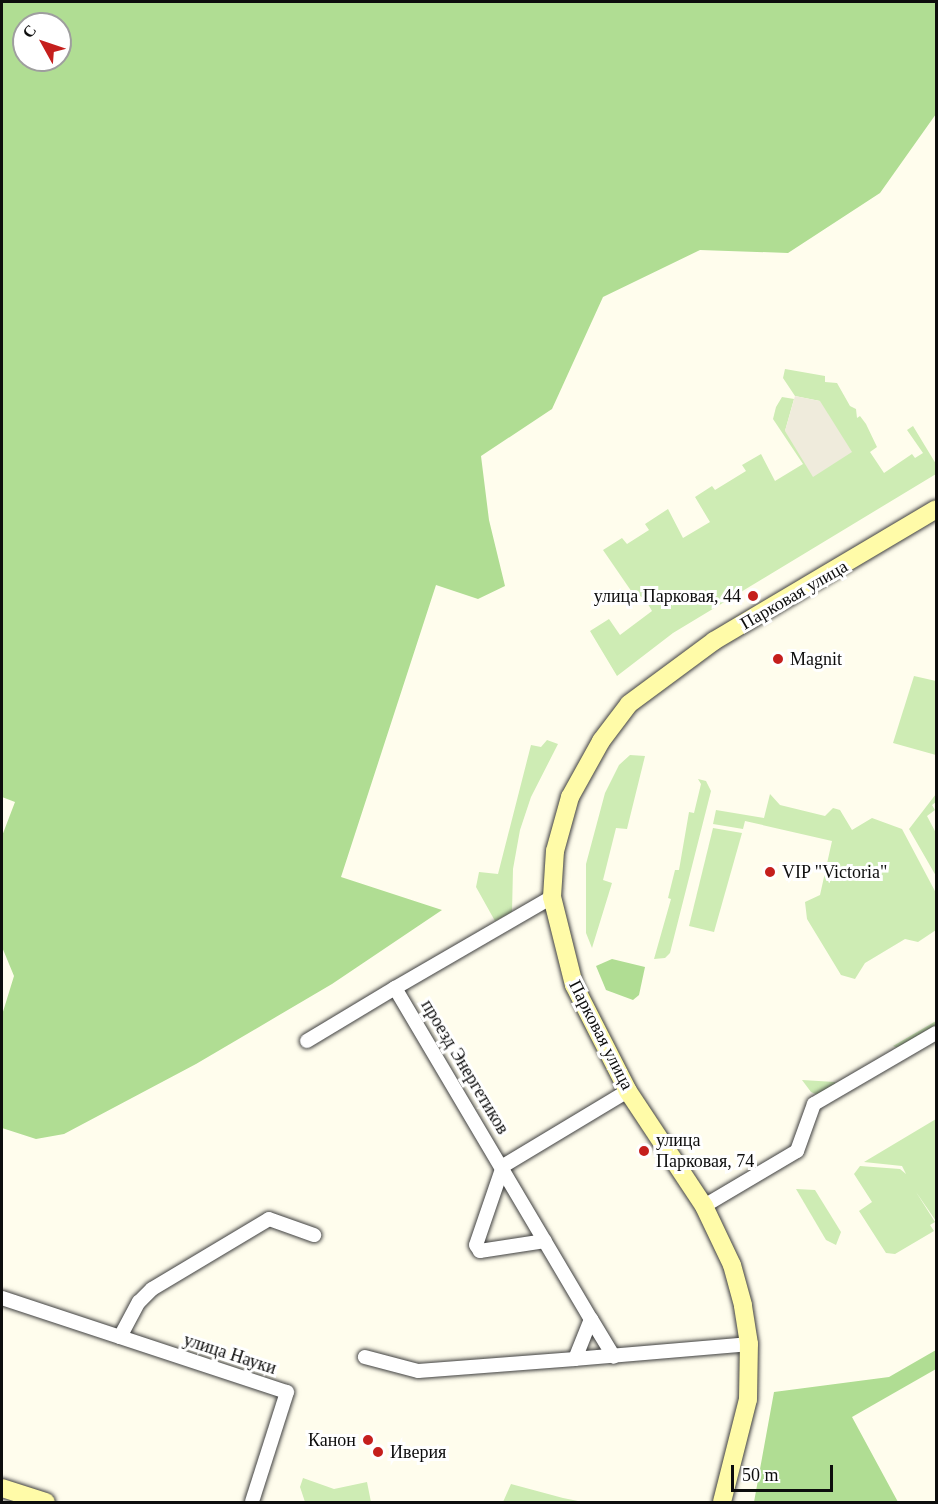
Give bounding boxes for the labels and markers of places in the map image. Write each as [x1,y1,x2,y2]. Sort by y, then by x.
place label: улица Парковая, 44 [594,585,741,607]
marker: улица Парковая, 44 [746,589,760,603]
place label: Magnit [790,648,842,670]
marker: Magnit [771,652,785,666]
place label: VIP "Victoria" [782,861,888,883]
marker: VIP "Victoria" [763,865,777,879]
place label: улица Парковая, 74 [656,1130,754,1172]
marker: улица Парковая, 74 [637,1144,651,1158]
place label: Канон [308,1429,356,1451]
marker: Канон [361,1433,375,1447]
place label: Иверия [390,1441,446,1463]
marker: Иверия [371,1445,385,1459]

